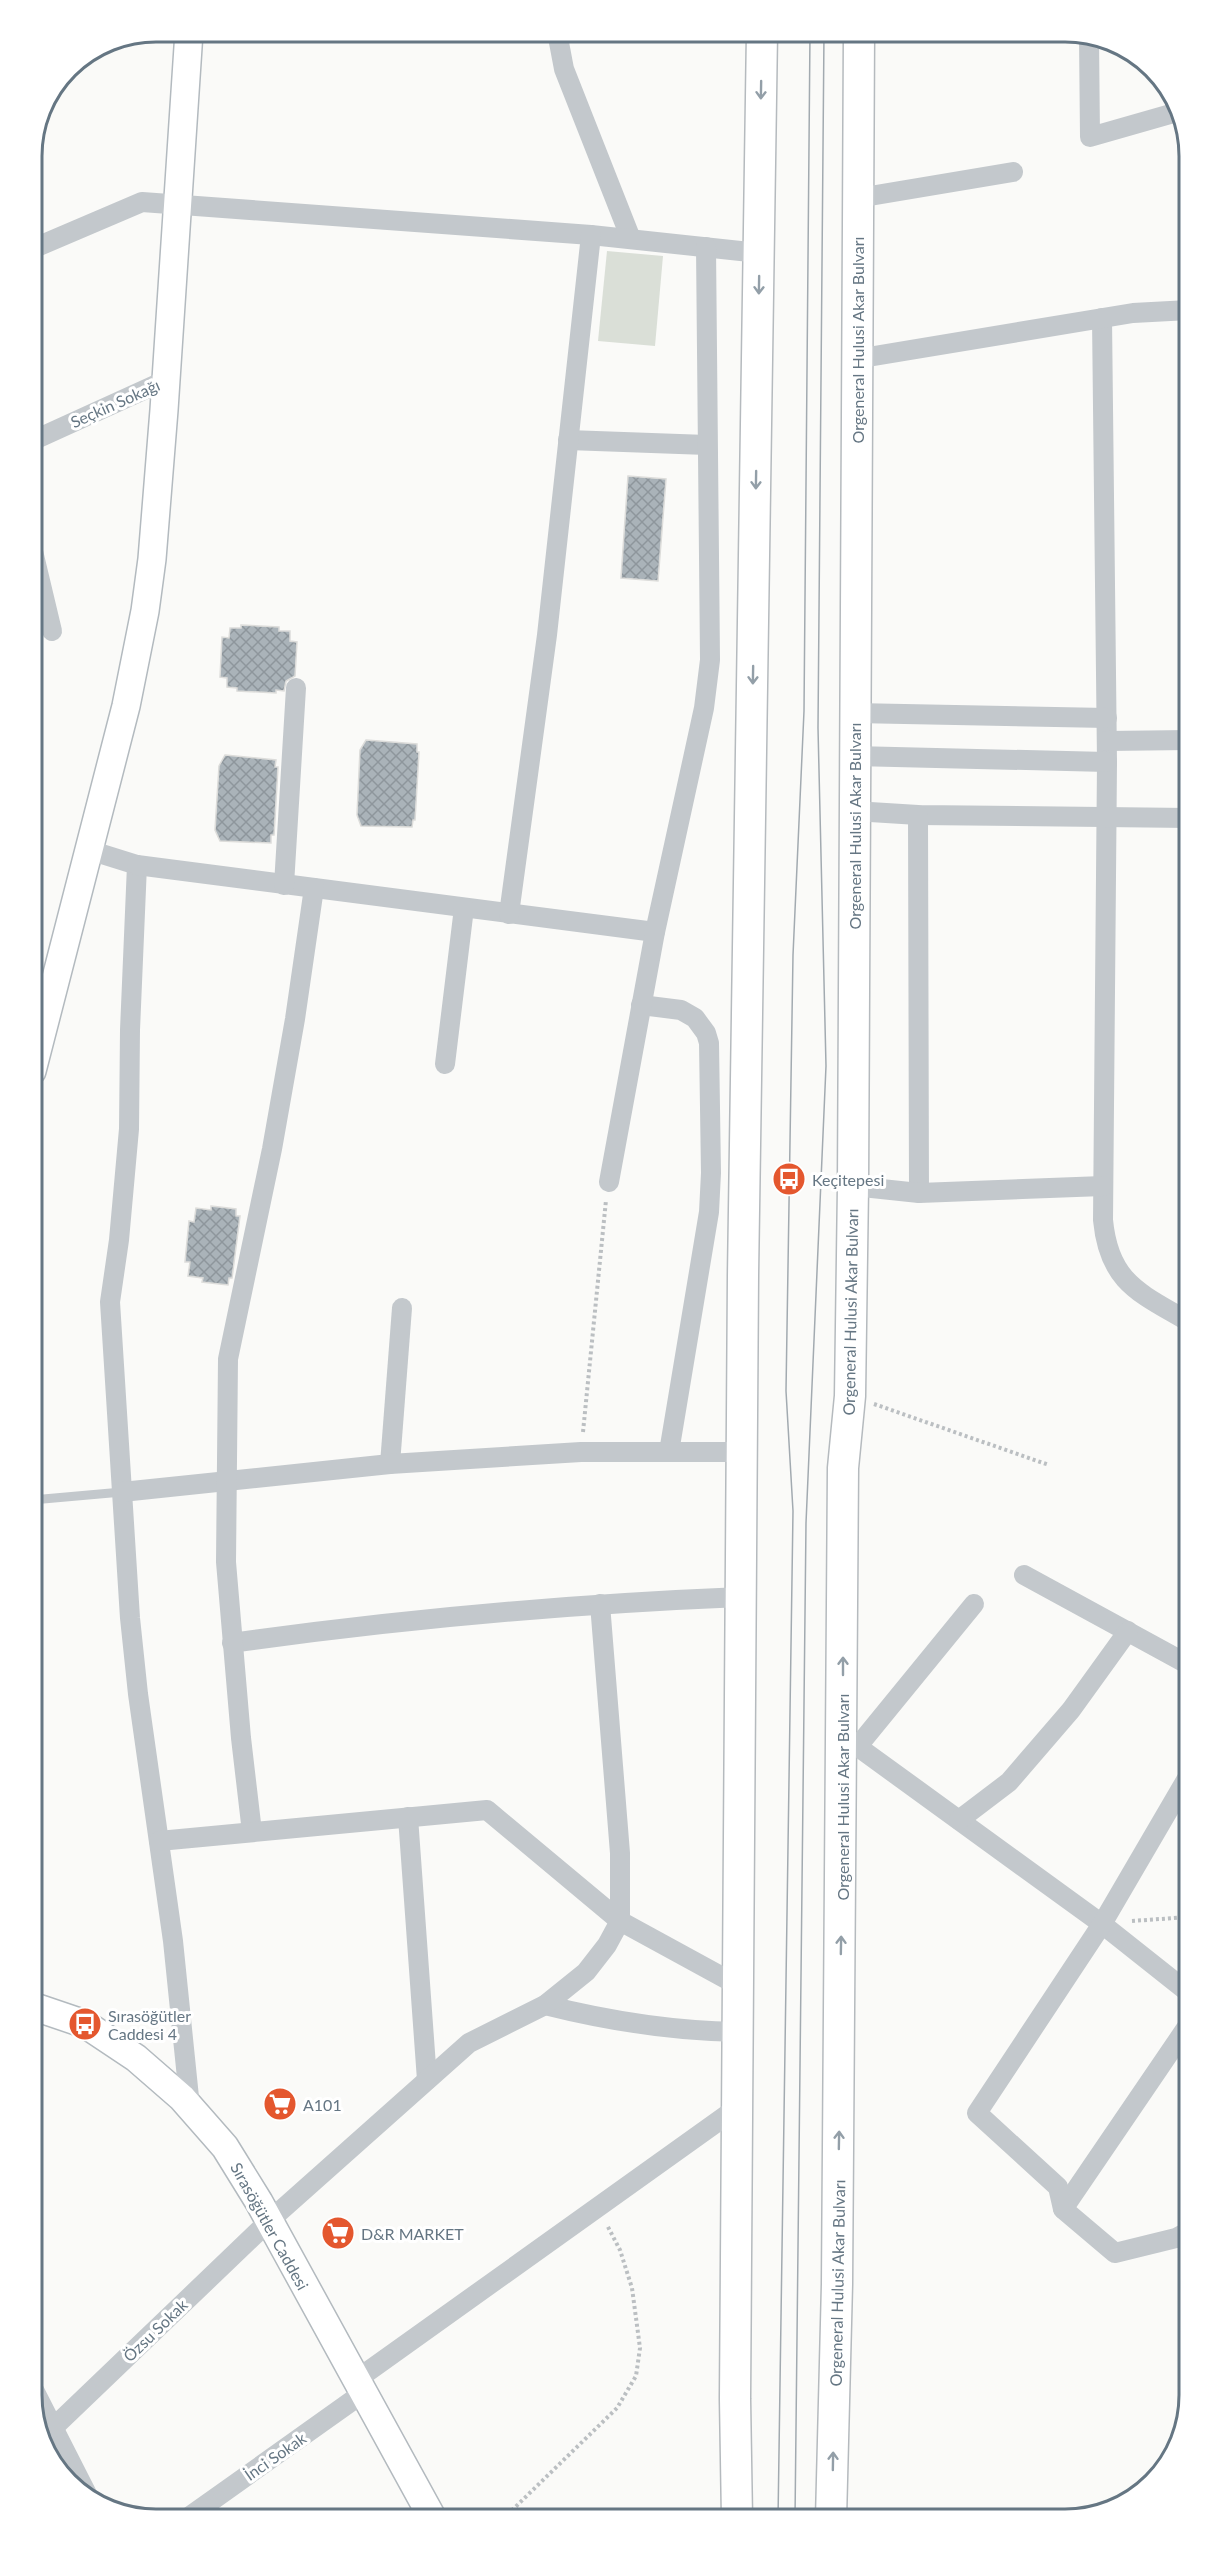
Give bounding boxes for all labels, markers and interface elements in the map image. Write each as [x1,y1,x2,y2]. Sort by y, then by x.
one-way arrow [755,80,767,100]
street label: Orgeneral Hulusi Akar Bulvarı [848,237,867,443]
one-way arrow [753,275,764,295]
street label: Seçkin Sokağı [67,375,163,431]
one-way arrow [750,470,762,490]
one-way arrow [748,665,759,685]
street label: Orgeneral Hulusi Akar Bulvarı [845,723,864,929]
bus stop icon: Keçitepesi [771,1161,807,1197]
place label: Keçitepesi [812,1170,884,1189]
street label: Orgeneral Hulusi Akar Bulvarı [839,1208,861,1416]
one-way arrow [837,1657,849,1677]
street label: Orgeneral Hulusi Akar Bulvarı [833,1694,852,1900]
one-way arrow [835,1936,847,1956]
bus stop icon: Sırasöğütler Caddesi 4 [67,2006,103,2042]
place label: Sırasöğütler Caddesi 4 [108,2006,191,2043]
supermarket icon: A101 [262,2086,298,2122]
place label: A101 [303,2095,342,2114]
one-way arrow [833,2131,845,2151]
street label: Sırasöğütler Caddesi [227,2159,313,2293]
street label: Orgeneral Hulusi Akar Bulvarı [826,2179,848,2387]
supermarket icon: D&R MARKET [320,2215,356,2251]
place label: D&R MARKET [361,2224,464,2243]
street label: Özsu Sokak [119,2294,192,2365]
street label: İnci Sokak [241,2427,310,2484]
one-way arrow [827,2451,839,2471]

